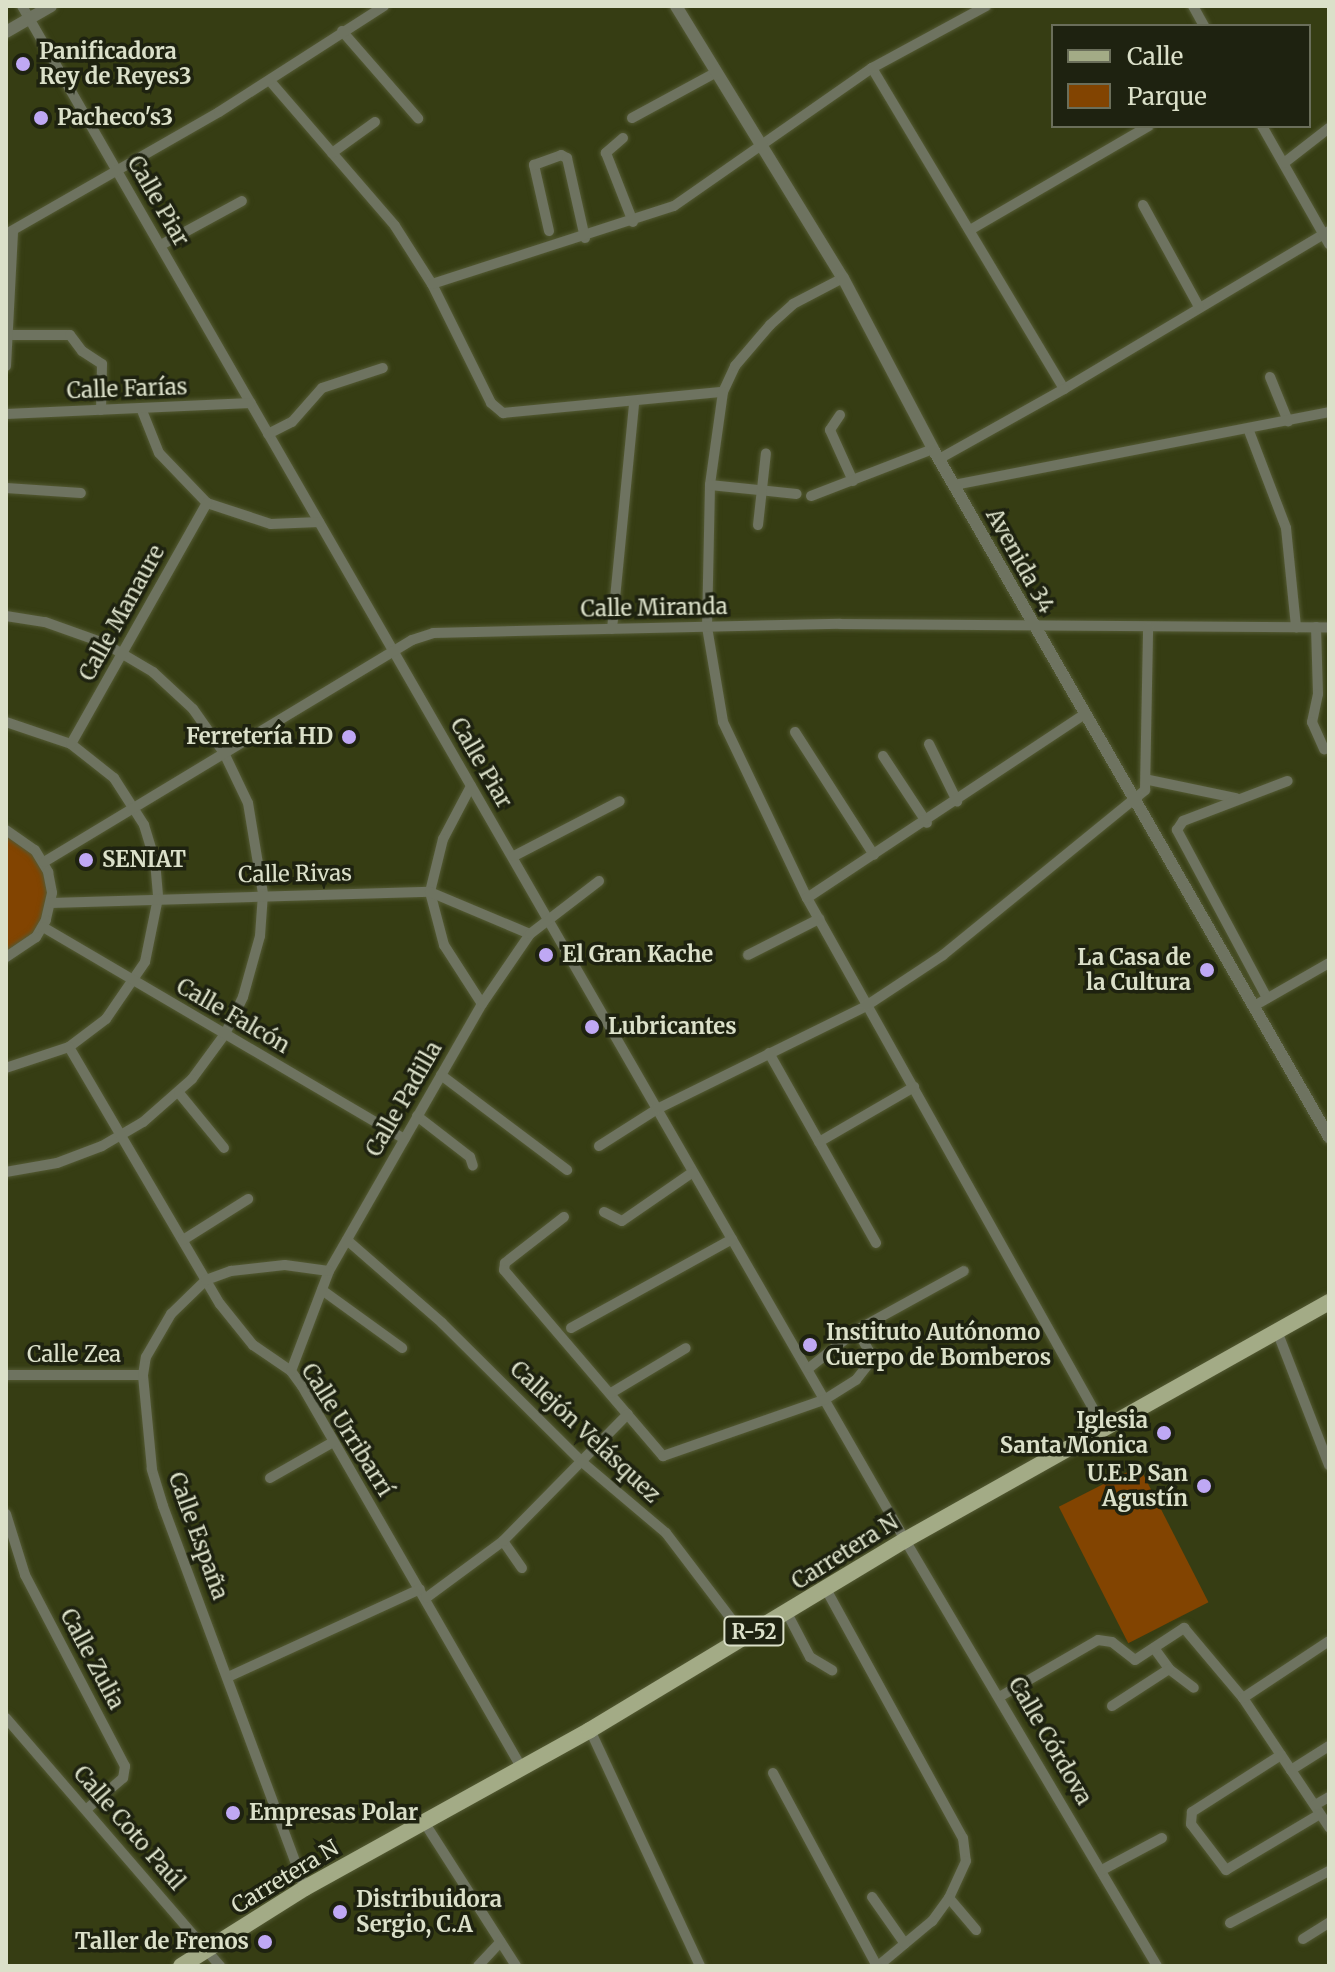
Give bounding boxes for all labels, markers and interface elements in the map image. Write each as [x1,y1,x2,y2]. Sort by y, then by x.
legend [1051,24,1311,128]
place label: Panificadora Rey de Reyes3 [39,38,191,90]
text: Calle [1127,41,1183,72]
marker: Panificadora Rey de Reyes3 [14,55,32,73]
text: Parque [1127,81,1207,112]
place label: Pacheco's3 [57,105,173,131]
marker: Pacheco's3 [32,109,50,127]
street label: Calle Piar [122,151,194,251]
street label: Calle Farías [66,374,188,404]
street label: Avenida 34 [980,504,1060,618]
street label: Calle Manaure [74,541,170,685]
street label: Calle Miranda [580,594,728,622]
street label: Calle Piar [445,713,517,813]
place label: Ferretería HD [186,724,333,750]
marker: Ferretería HD [340,728,358,746]
place label: SENIAT [102,847,186,873]
marker: SENIAT [77,851,95,869]
street label: Calle Rivas [238,860,352,888]
place label: El Gran Kache [562,942,713,968]
place label: La Casa de la Cultura [1077,944,1191,996]
marker: El Gran Kache [537,946,555,964]
marker: La Casa de la Cultura [1198,961,1216,979]
street label: Calle Falcón [172,973,294,1059]
place label: Lubricantes [608,1014,737,1040]
marker: Lubricantes [583,1018,601,1036]
street label: Calle Padilla [360,1037,448,1161]
place label: Instituto Autónomo Cuerpo de Bomberos [826,1319,1051,1370]
marker: Instituto Autónomo Cuerpo de Bomberos [801,1336,819,1354]
street label: Calle Zea [27,1342,121,1368]
street label: Callejón Velásquez [505,1356,665,1508]
street label: Calle Urribarrí [296,1359,398,1501]
place label: Iglesia Santa Monica [1000,1407,1148,1458]
marker: Iglesia Santa Monica [1155,1424,1173,1442]
place label: U.E.P San Agustín [1087,1460,1188,1512]
street label: Calle España [163,1469,233,1603]
marker: U.E.P San Agustín [1195,1477,1213,1495]
street label: Carretera N [787,1509,903,1595]
street label: Calle Zulia [55,1604,129,1714]
road number: R-52 [722,1615,786,1647]
street label: Calle Córdova [1003,1672,1097,1810]
street label: Calle Coto Paúl [68,1761,190,1895]
place label: Empresas Polar [249,1800,418,1826]
marker: Empresas Polar [224,1804,242,1822]
street label: Carretera N [227,1835,343,1919]
place label: Distribuidora Sergio, C.A [356,1886,502,1938]
marker: Distribuidora Sergio, C.A [331,1903,349,1921]
place label: Taller de Frenos [75,1929,249,1955]
marker: Taller de Frenos [256,1933,274,1951]

